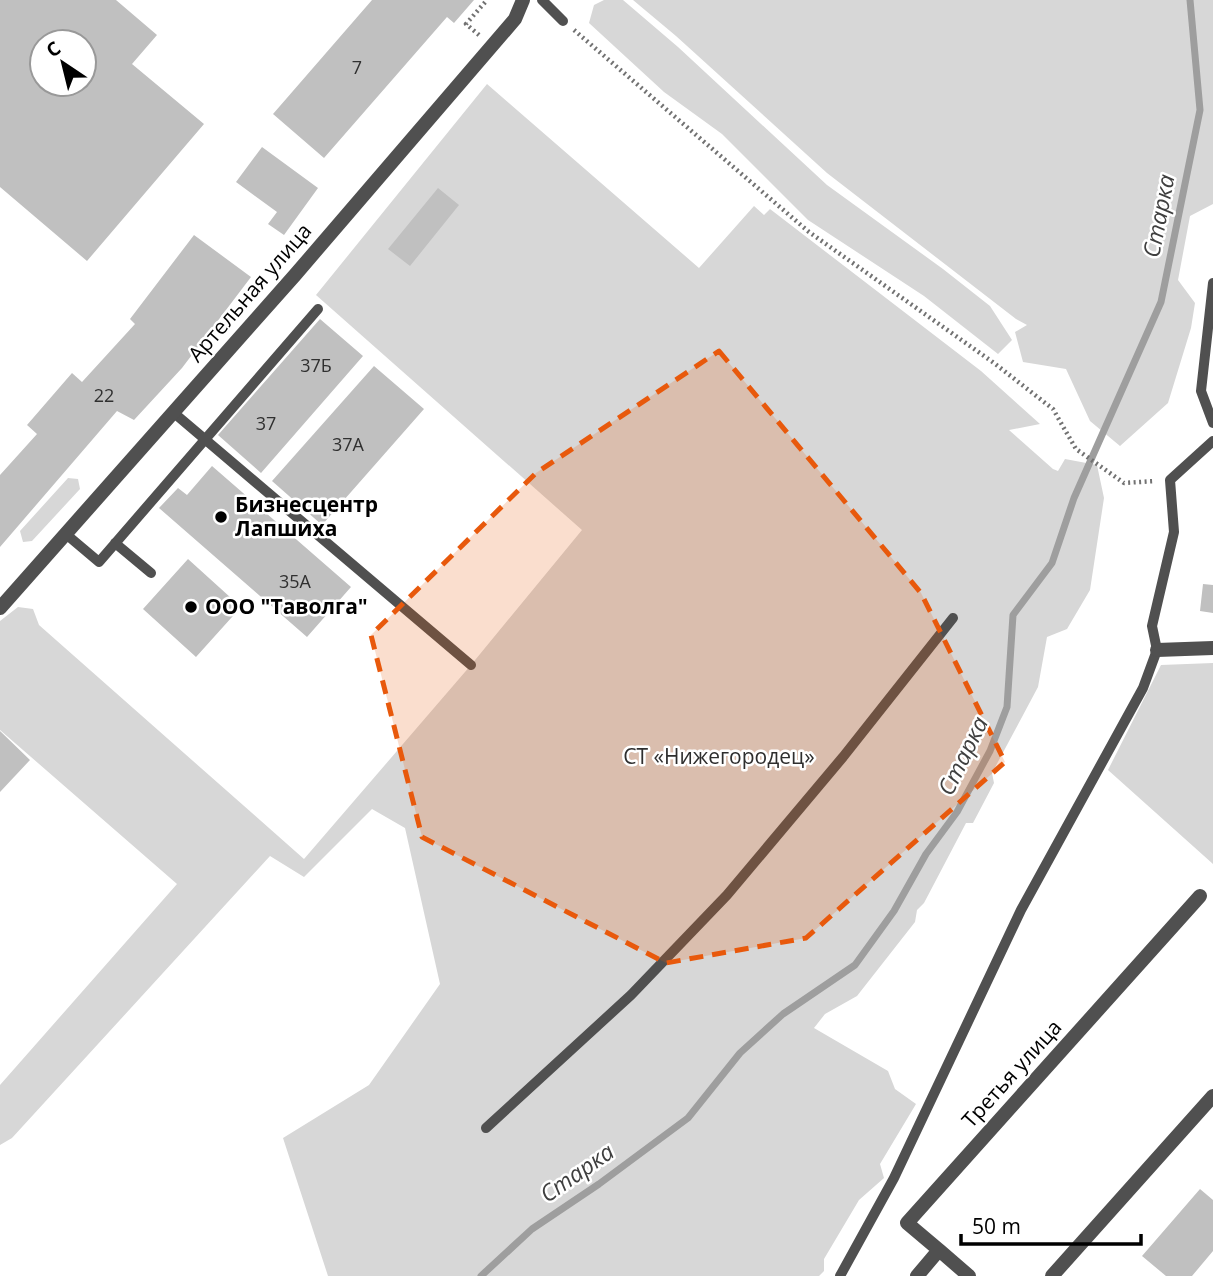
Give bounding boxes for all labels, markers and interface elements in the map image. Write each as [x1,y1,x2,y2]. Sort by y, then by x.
north arrow [28,28,98,98]
text: С [41,35,66,63]
house number: 7 [352,55,362,79]
water label: Старка [1134,172,1182,260]
street label: Артельная улица [181,217,317,368]
house number: 37Б [300,353,332,377]
house number: 22 [94,383,114,407]
house number: 37 [256,411,276,435]
house number: 37А [332,432,365,456]
place label: Бизнесцентр Лапшиха [235,490,378,542]
marker: Бизнесцентр Лапшиха [213,509,229,525]
house number: 35А [279,569,312,593]
place label: ООО "Таволга" [205,592,368,620]
marker: ООО "Таволга" [183,599,199,615]
water label: Старка [929,711,995,800]
park label: СТ «Нижегородец» [623,742,815,770]
street label: Третья улица [955,1013,1067,1133]
water label: Старка [533,1135,620,1209]
scale bar [961,1202,1141,1246]
text: 50 m [972,1212,1021,1240]

